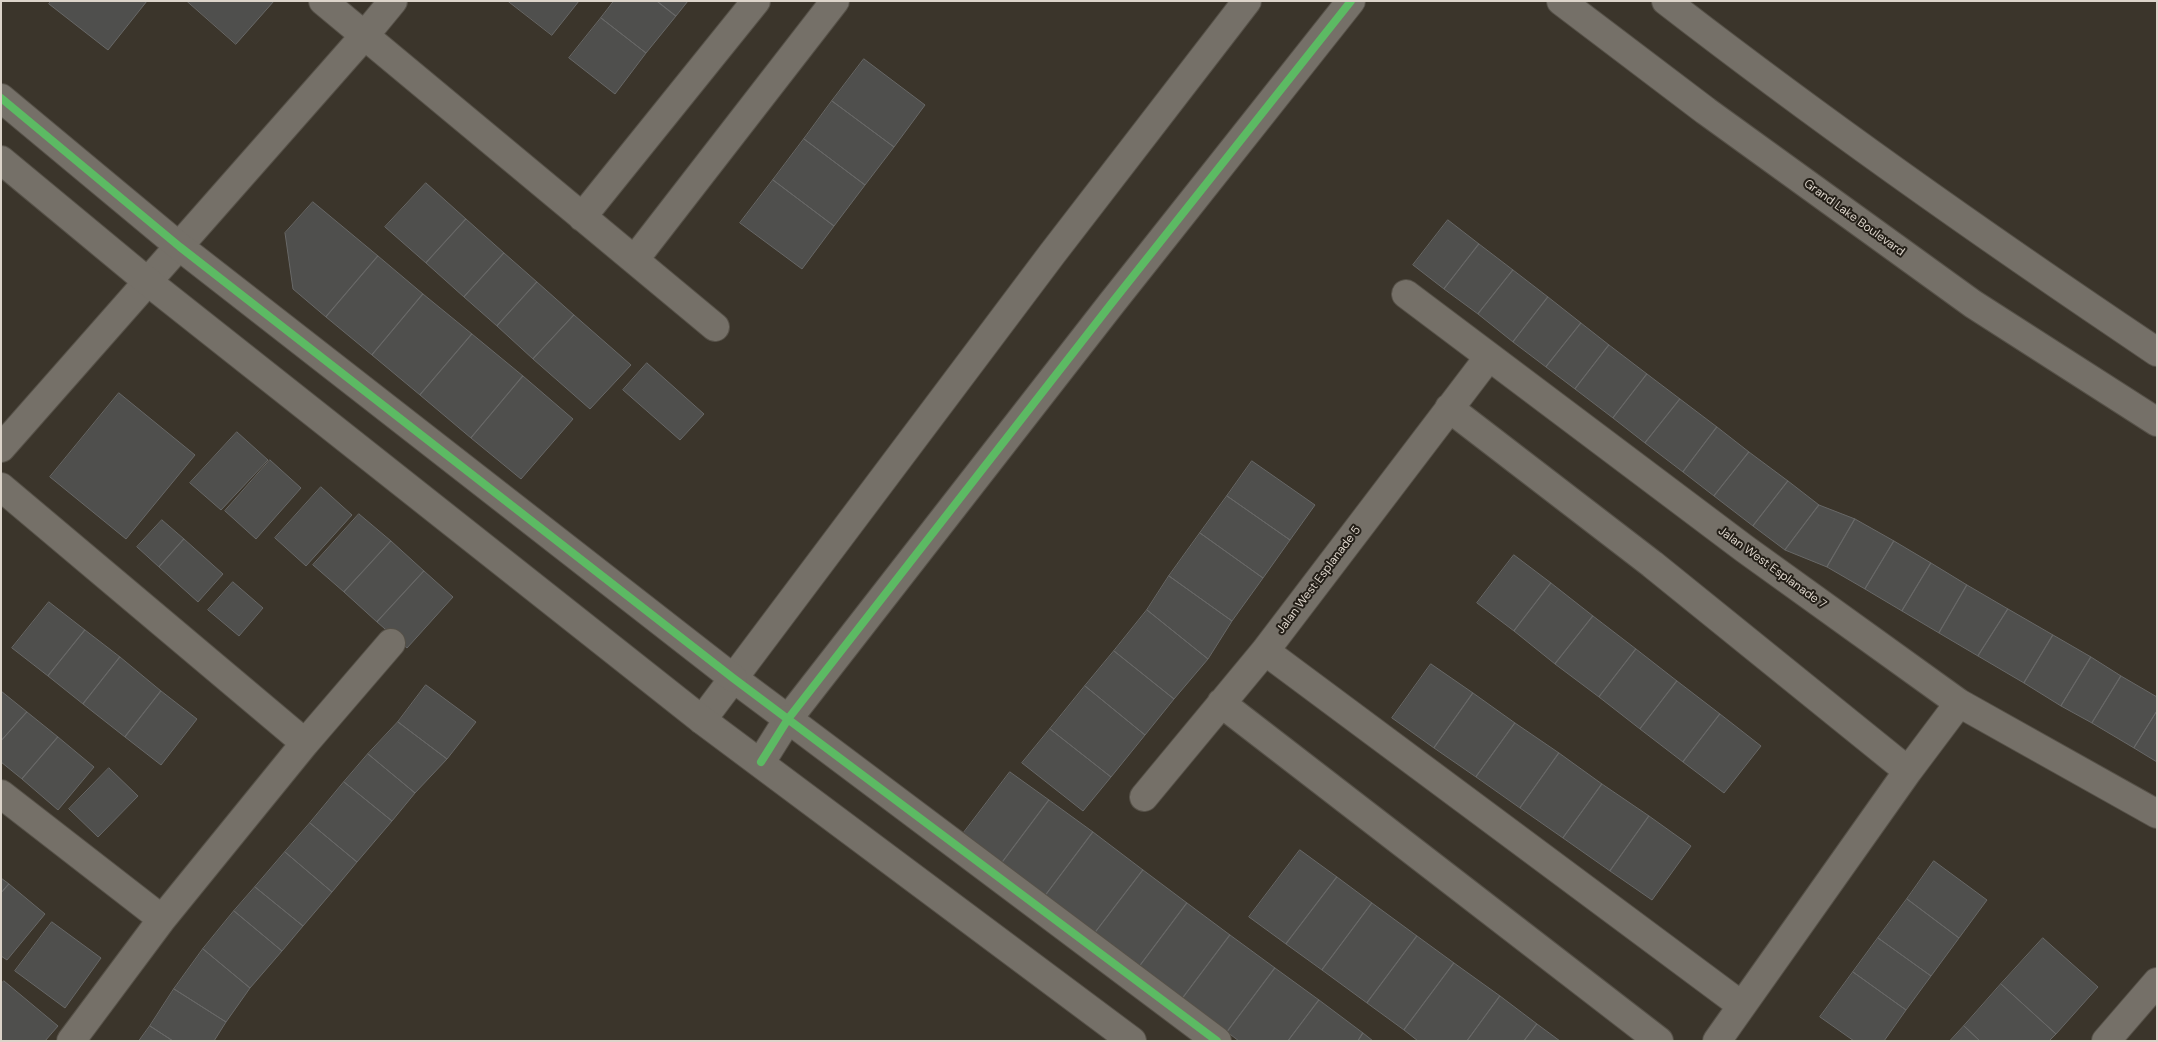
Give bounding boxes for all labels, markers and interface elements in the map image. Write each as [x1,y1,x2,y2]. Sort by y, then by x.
street label: Grand Lake Boulevard [1801,177,1907,259]
street label: Jalan West Esplanade 5 [1274,523,1364,637]
street label: Jalan West Esplanade 7 [1715,524,1829,612]

